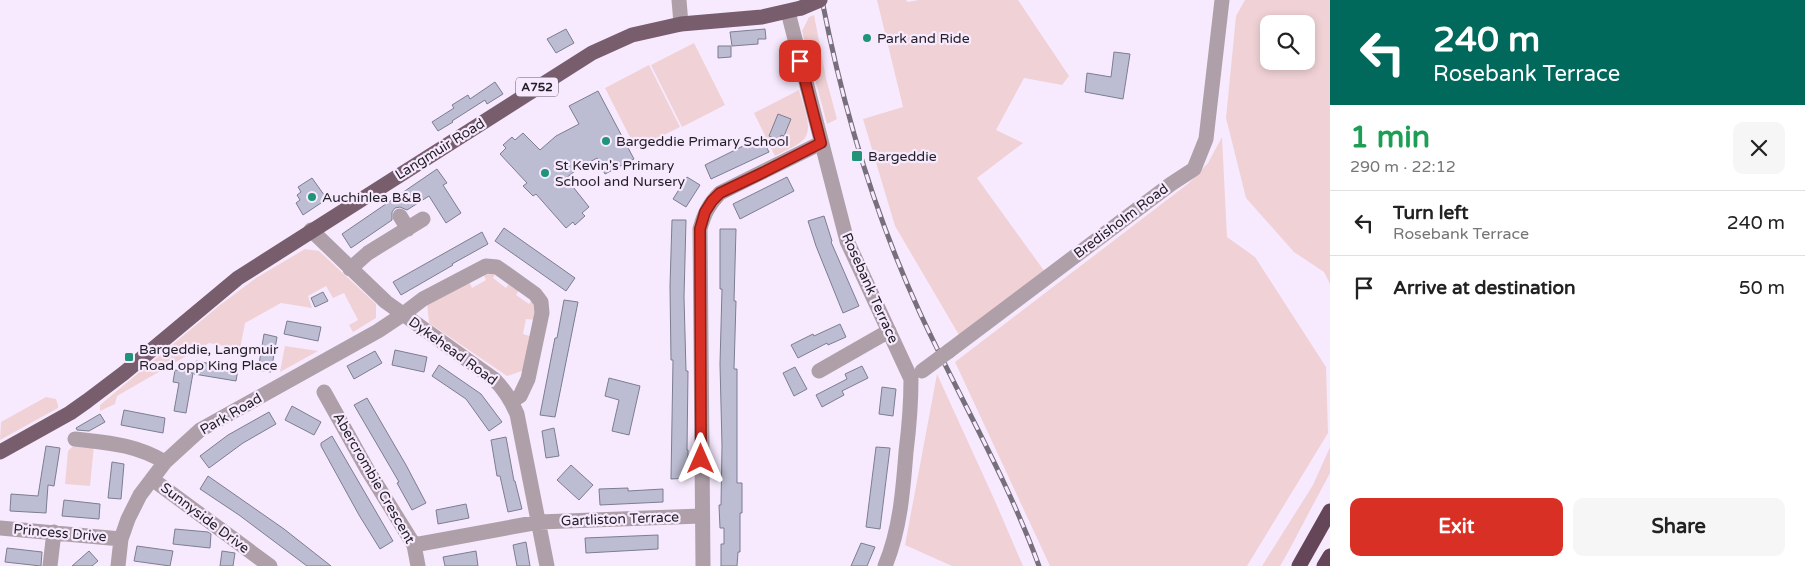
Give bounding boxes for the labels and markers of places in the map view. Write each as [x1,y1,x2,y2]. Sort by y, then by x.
place label: Park and Ride [877,30,970,47]
marker: Park and Ride [861,32,873,44]
pin [779,40,821,82]
place label: Bargeddie Primary School [616,133,789,150]
marker: Bargeddie Primary School [600,135,612,147]
place label: Bargeddie [868,148,937,165]
marker: Bargeddie [850,149,864,163]
place label: St Kevin's Primary School and Nursery [555,157,686,190]
marker: St Kevin's Primary School and Nursery [539,167,551,179]
place label: Auchinlea B&B [322,189,421,206]
marker: Auchinlea B&B [306,191,318,203]
place label: Bargeddie, Langmuir Road opp King Place [139,341,279,374]
marker: Bargeddie, Langmuir Road opp King Place [123,351,135,363]

